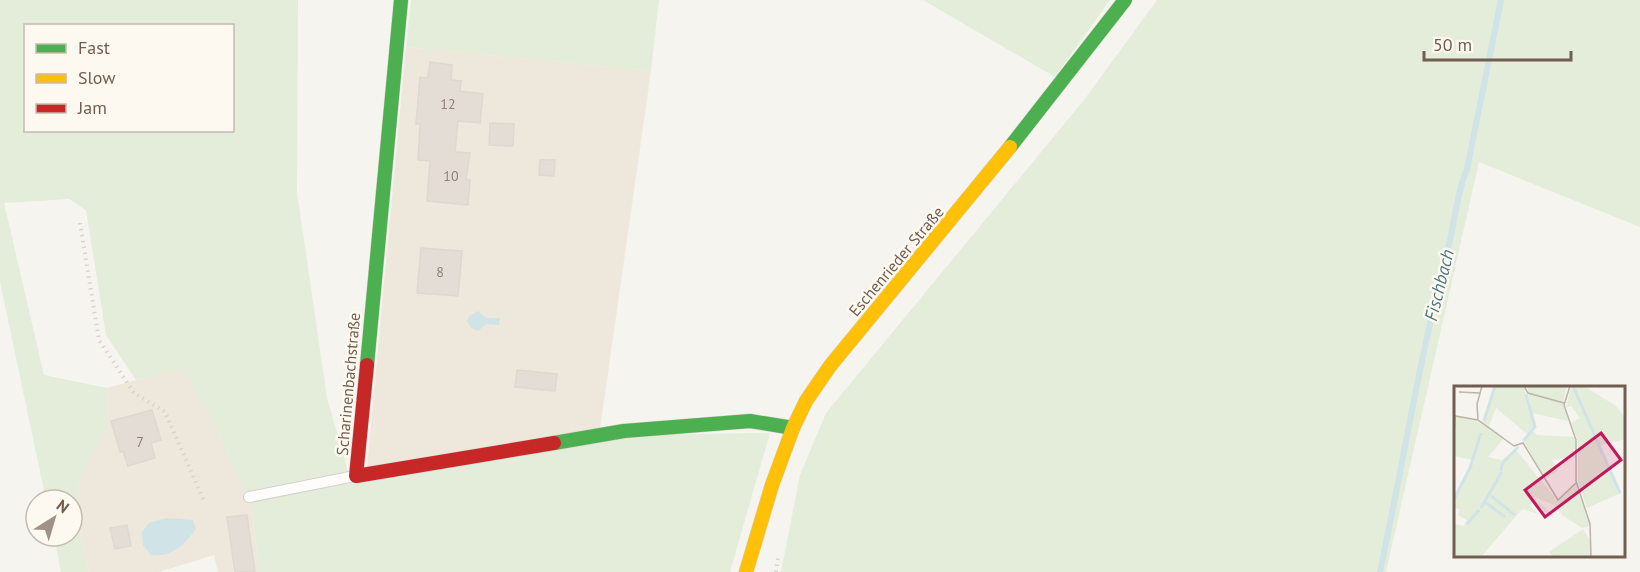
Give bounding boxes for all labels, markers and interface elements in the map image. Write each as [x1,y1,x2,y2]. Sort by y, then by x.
legend [24,24,234,132]
scale bar [1424,24,1571,62]
text: 50 m [1433,33,1472,56]
text: Fast [78,36,110,59]
text: Slow [78,66,116,89]
house number: 12 [440,95,456,113]
text: Jam [77,96,107,119]
house number: 10 [443,167,459,185]
street label: Eschenrieder Straße [844,202,948,320]
water label: Fischbach [1419,247,1459,323]
house number: 8 [436,263,444,281]
street label: Scharinenbachstraße [332,312,364,456]
inset map [1454,386,1625,557]
house number: 7 [136,433,144,451]
north arrow [24,488,84,548]
text: N [53,495,73,517]

